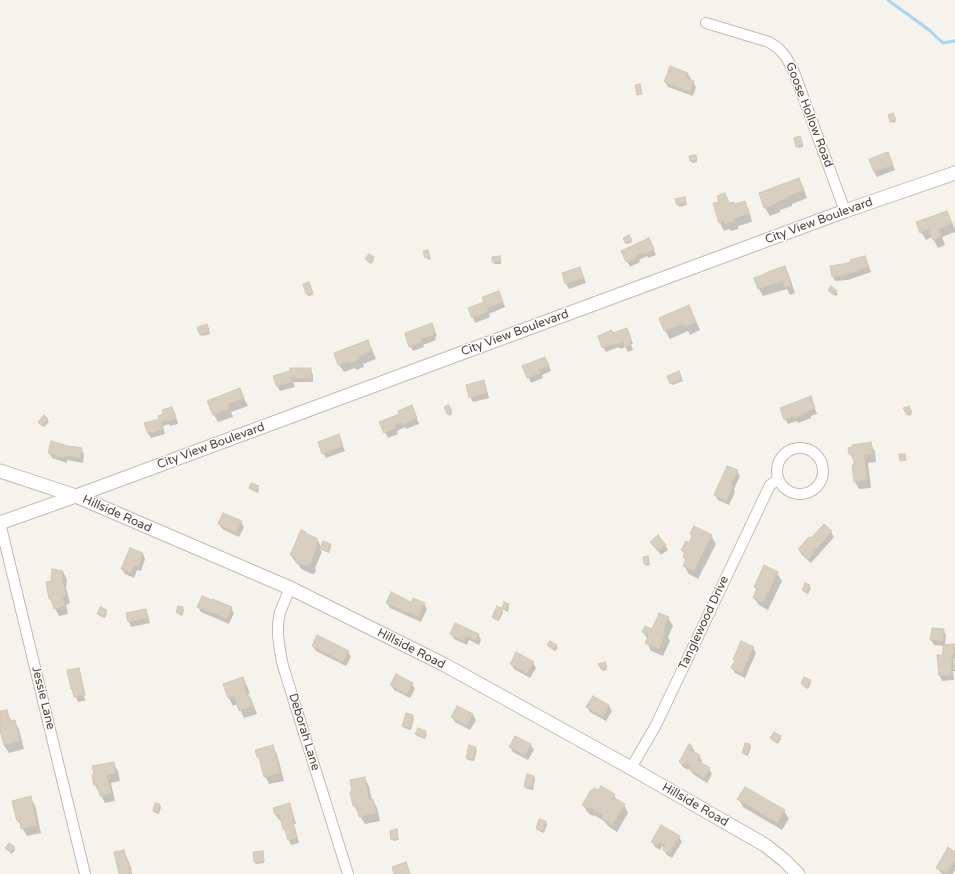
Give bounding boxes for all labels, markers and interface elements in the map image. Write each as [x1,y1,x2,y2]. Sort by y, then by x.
street label: Goose Hollow Road [782,60,836,170]
street label: City View Boulevard [763,195,875,247]
street label: City View Boulevard [459,307,571,359]
street label: City View Boulevard [155,420,267,472]
street label: Hillside Road [80,492,154,536]
street label: Tanglewood Drive [676,574,732,672]
street label: Hillside Road [375,626,447,672]
street label: Jessie Lane [28,665,58,731]
street label: Deborah Lane [285,692,323,772]
street label: Hillside Road [659,780,731,830]

